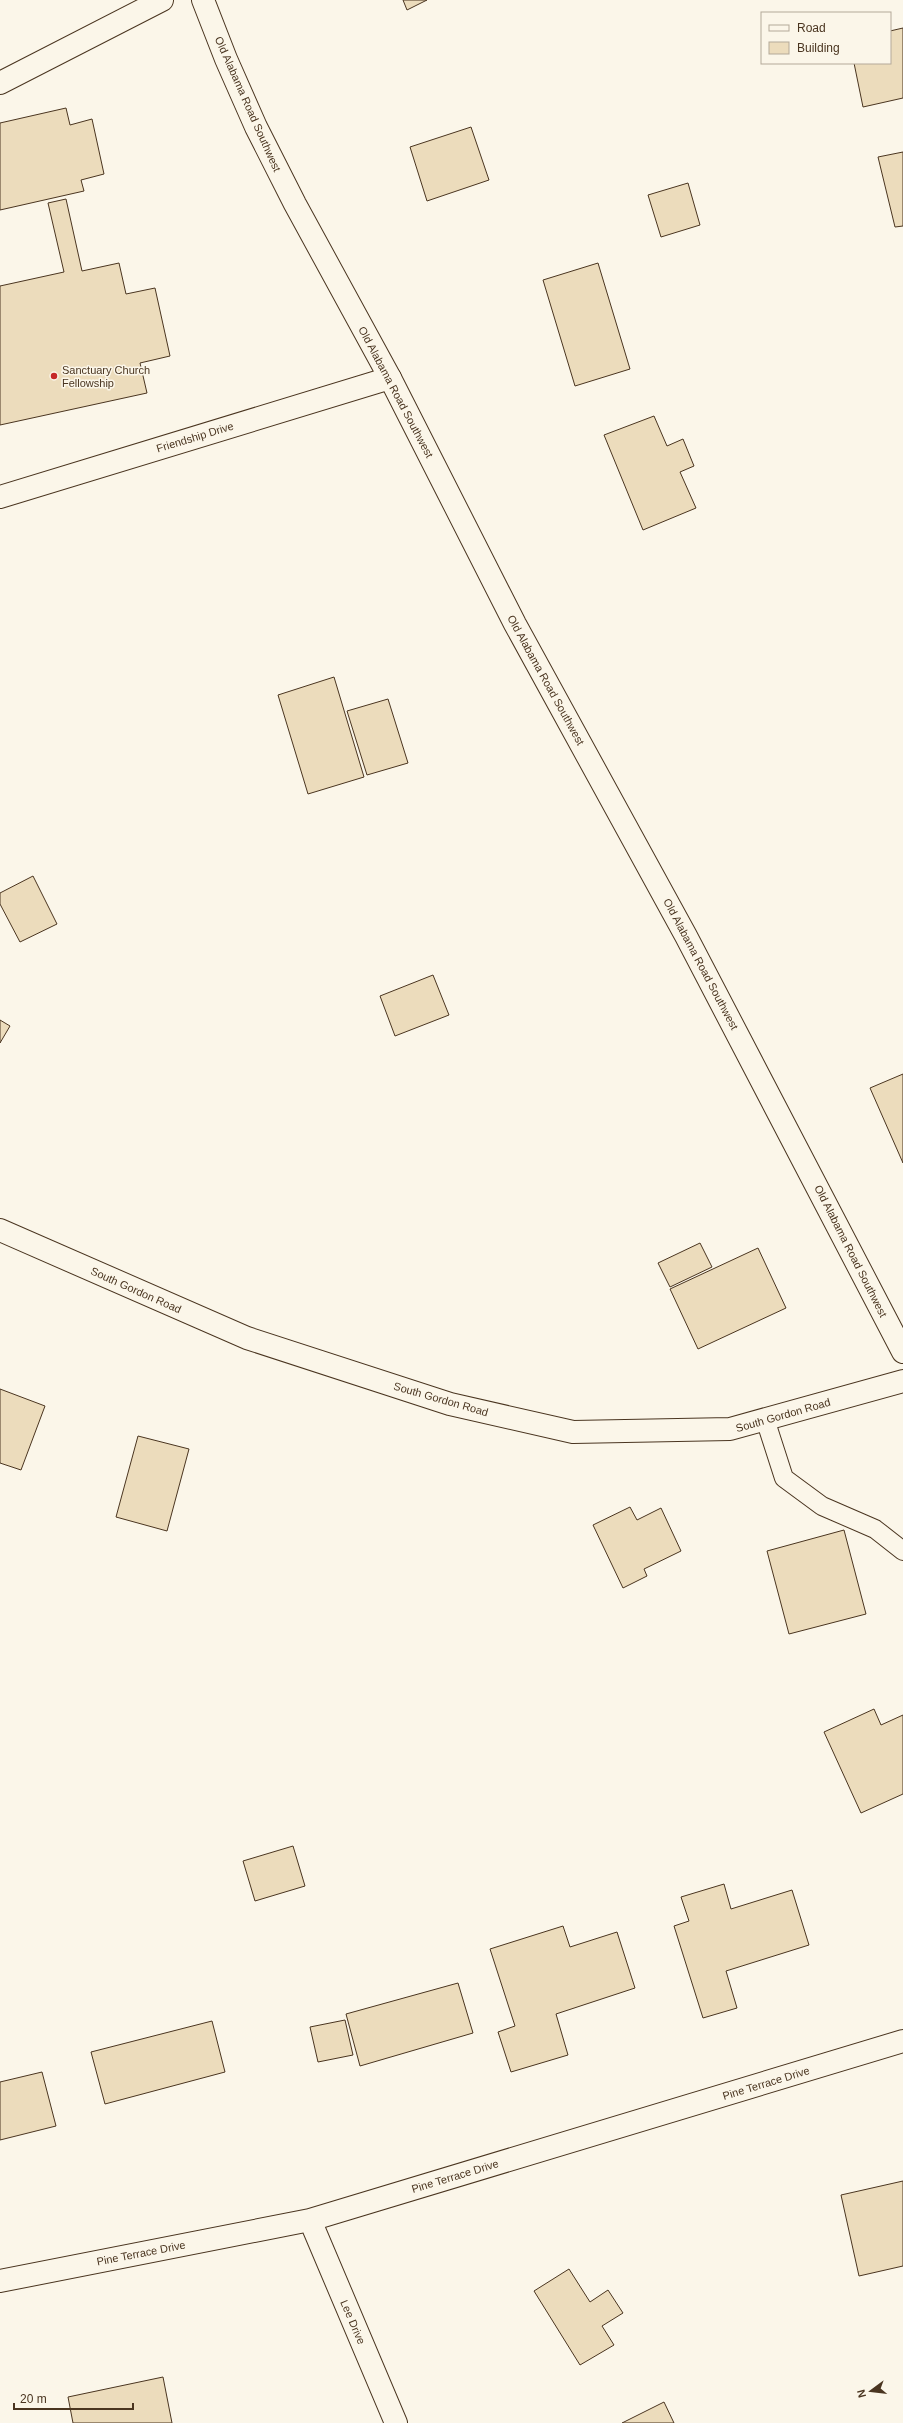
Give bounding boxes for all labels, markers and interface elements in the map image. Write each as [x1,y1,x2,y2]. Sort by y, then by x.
legend [761,12,891,64]
text: Road [797,21,826,35]
street label: Old Alabama Road Southwest [213,35,283,173]
text: Building [797,41,840,55]
street label: Old Alabama Road Southwest [356,324,436,460]
place label: Sanctuary Church Fellowship [62,364,150,389]
marker: Sanctuary Church Fellowship [49,371,59,381]
street label: Friendship Drive [155,420,235,454]
street label: Old Alabama Road Southwest [505,613,587,747]
street label: Old Alabama Road Southwest [661,896,741,1032]
street label: Old Alabama Road Southwest [812,1183,890,1319]
street label: South Gordon Road [89,1265,183,1315]
street label: South Gordon Road [392,1380,490,1418]
street label: South Gordon Road [734,1396,832,1434]
street label: Pine Terrace Drive [721,2064,811,2102]
street label: Pine Terrace Drive [410,2157,500,2195]
street label: Pine Terrace Drive [96,2238,186,2268]
street label: Lee Drive [338,2298,368,2346]
north arrow [851,2371,891,2411]
scale bar [14,2385,133,2411]
text: N [855,2388,868,2399]
text: 20 m [20,2392,47,2406]

